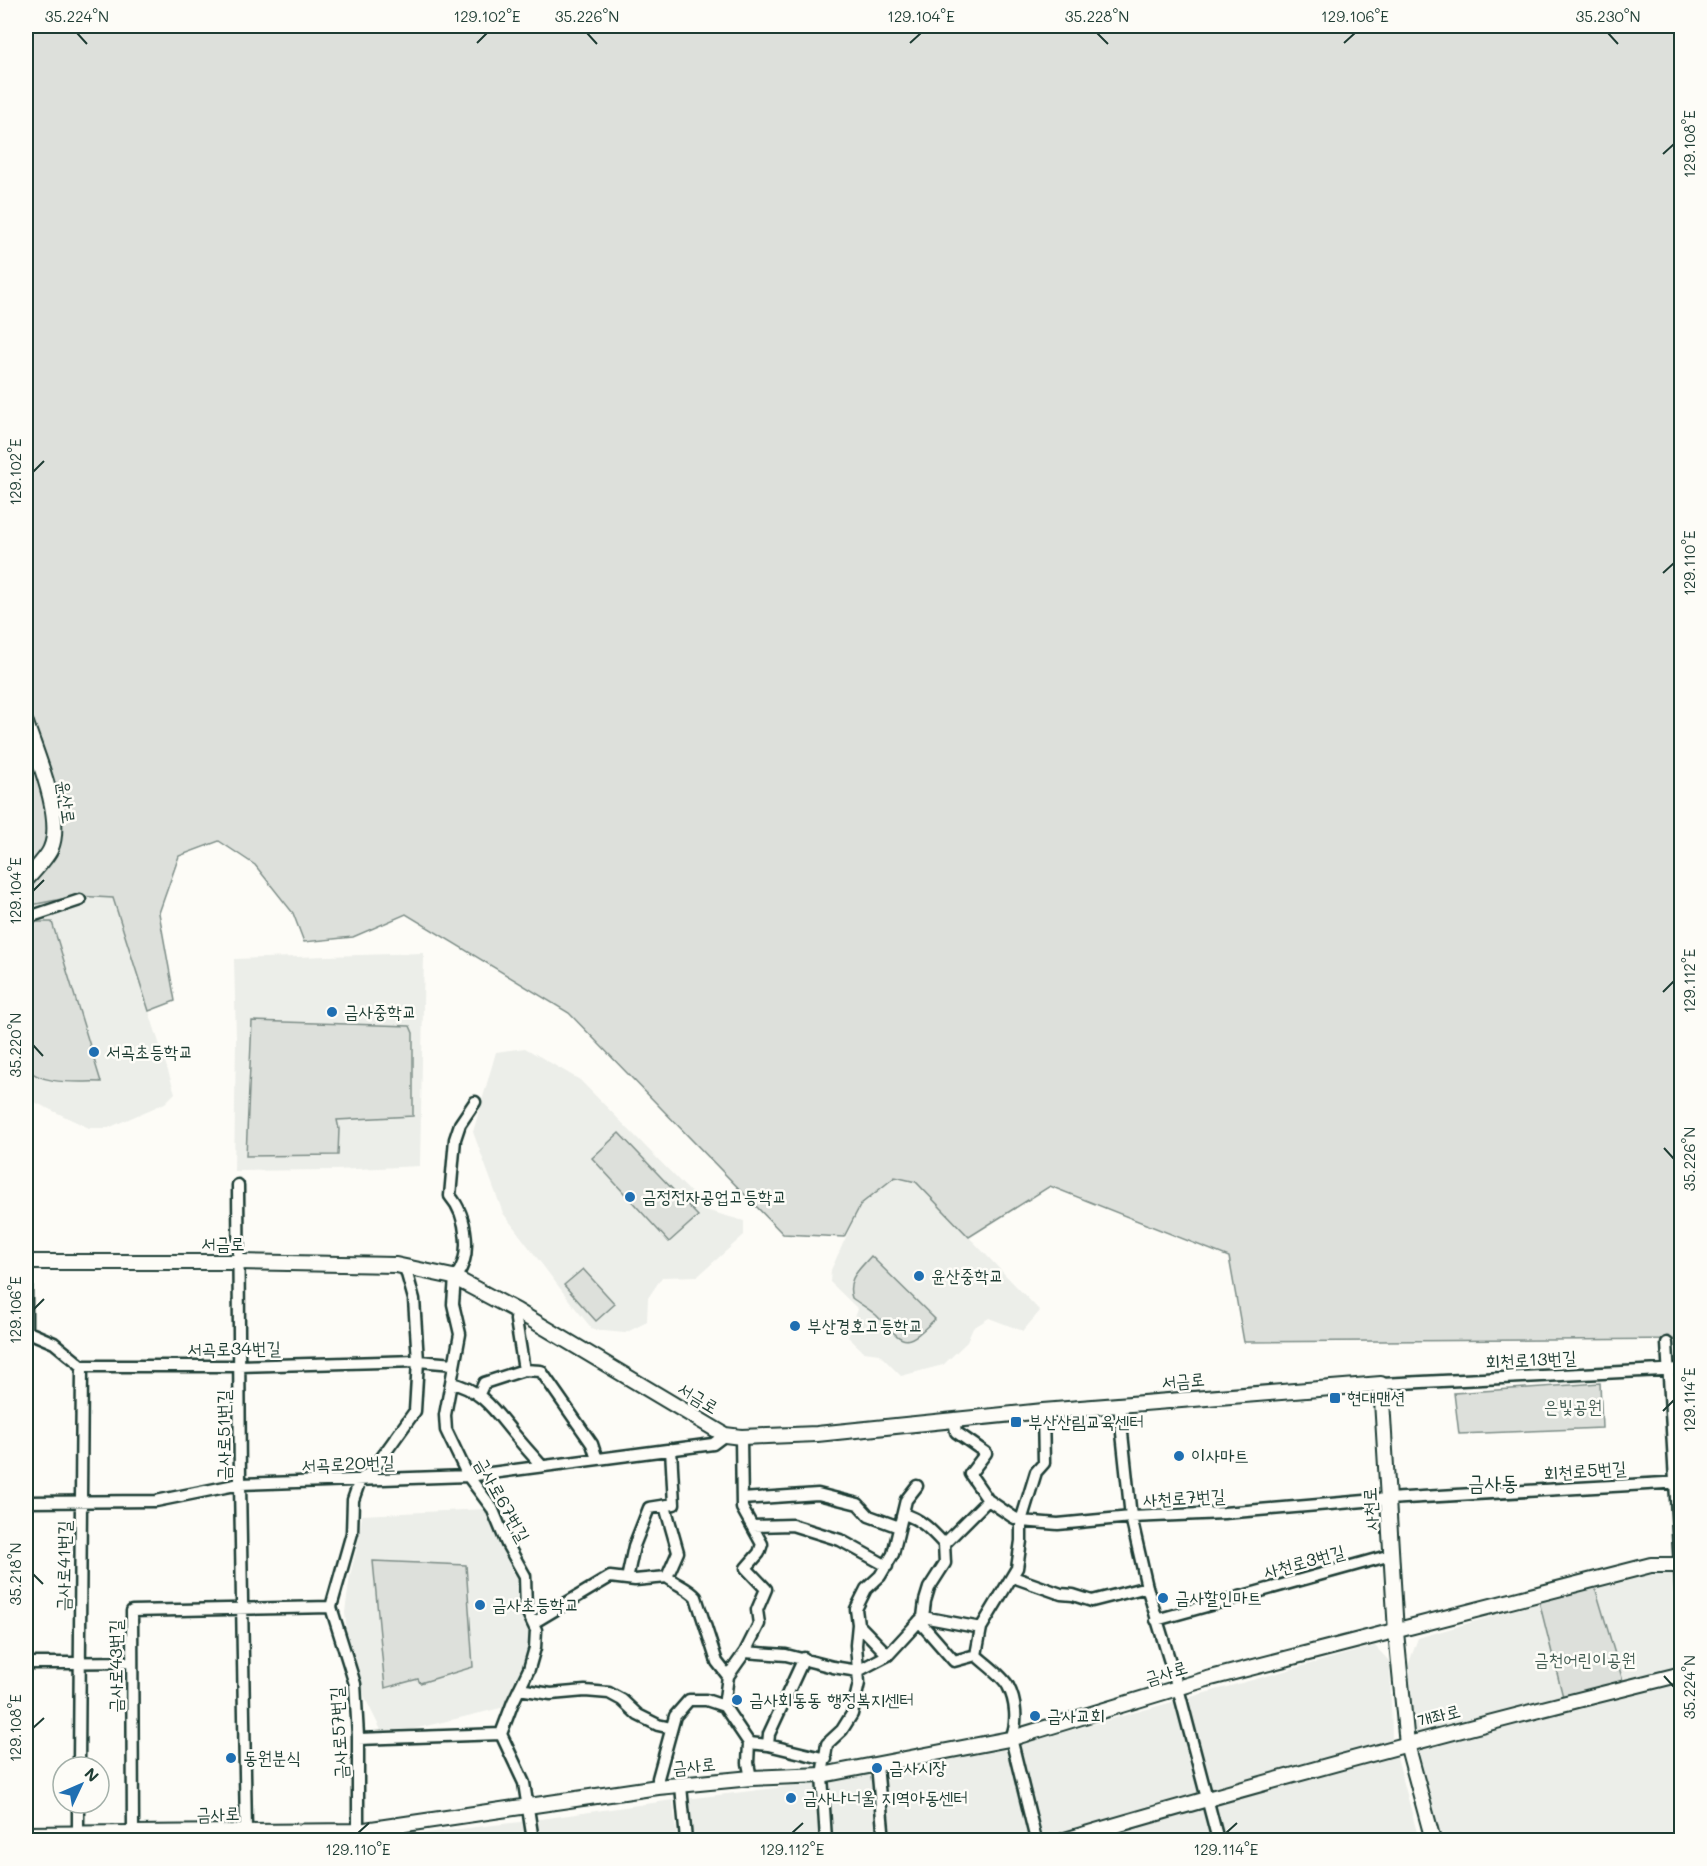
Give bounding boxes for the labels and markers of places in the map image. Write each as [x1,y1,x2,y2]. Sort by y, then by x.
place label: 금사중학교 [344,999,416,1023]
marker: 금사중학교 [325,1005,339,1019]
place label: 서곡초등학교 [106,1039,193,1063]
marker: 서곡초등학교 [87,1045,101,1059]
place label: 금정전자공업고등학교 [642,1184,787,1208]
marker: 금정전자공업고등학교 [623,1190,637,1204]
place label: 윤산중학교 [931,1263,1003,1287]
marker: 윤산중학교 [912,1269,926,1283]
place label: 부산경호고등학교 [807,1313,923,1337]
marker: 부산경호고등학교 [788,1319,802,1333]
place label: 현대맨션 [1347,1385,1405,1409]
marker: 현대맨션 [1328,1391,1342,1405]
place label: 부산산림교육센터 [1028,1409,1144,1433]
marker: 부산산림교육센터 [1009,1415,1023,1429]
place label: 이사마트 [1191,1443,1249,1467]
marker: 이사마트 [1172,1449,1186,1463]
place label: 금사할인마트 [1175,1585,1262,1609]
marker: 금사할인마트 [1156,1591,1170,1605]
place label: 금사초등학교 [492,1592,579,1616]
marker: 금사초등학교 [473,1598,487,1612]
place label: 금사회동동 행정복지센터 [749,1687,914,1711]
marker: 금사회동동 행정복지센터 [730,1693,744,1707]
place label: 금사교회 [1047,1703,1105,1727]
marker: 금사교회 [1028,1709,1042,1723]
place label: 동원분식 [243,1745,301,1769]
marker: 동원분식 [224,1751,238,1765]
place label: 금사시장 [889,1755,947,1779]
marker: 금사시장 [870,1761,884,1775]
place label: 금사나너울 지역아동센터 [803,1785,968,1809]
marker: 금사나너울 지역아동센터 [784,1791,798,1805]

